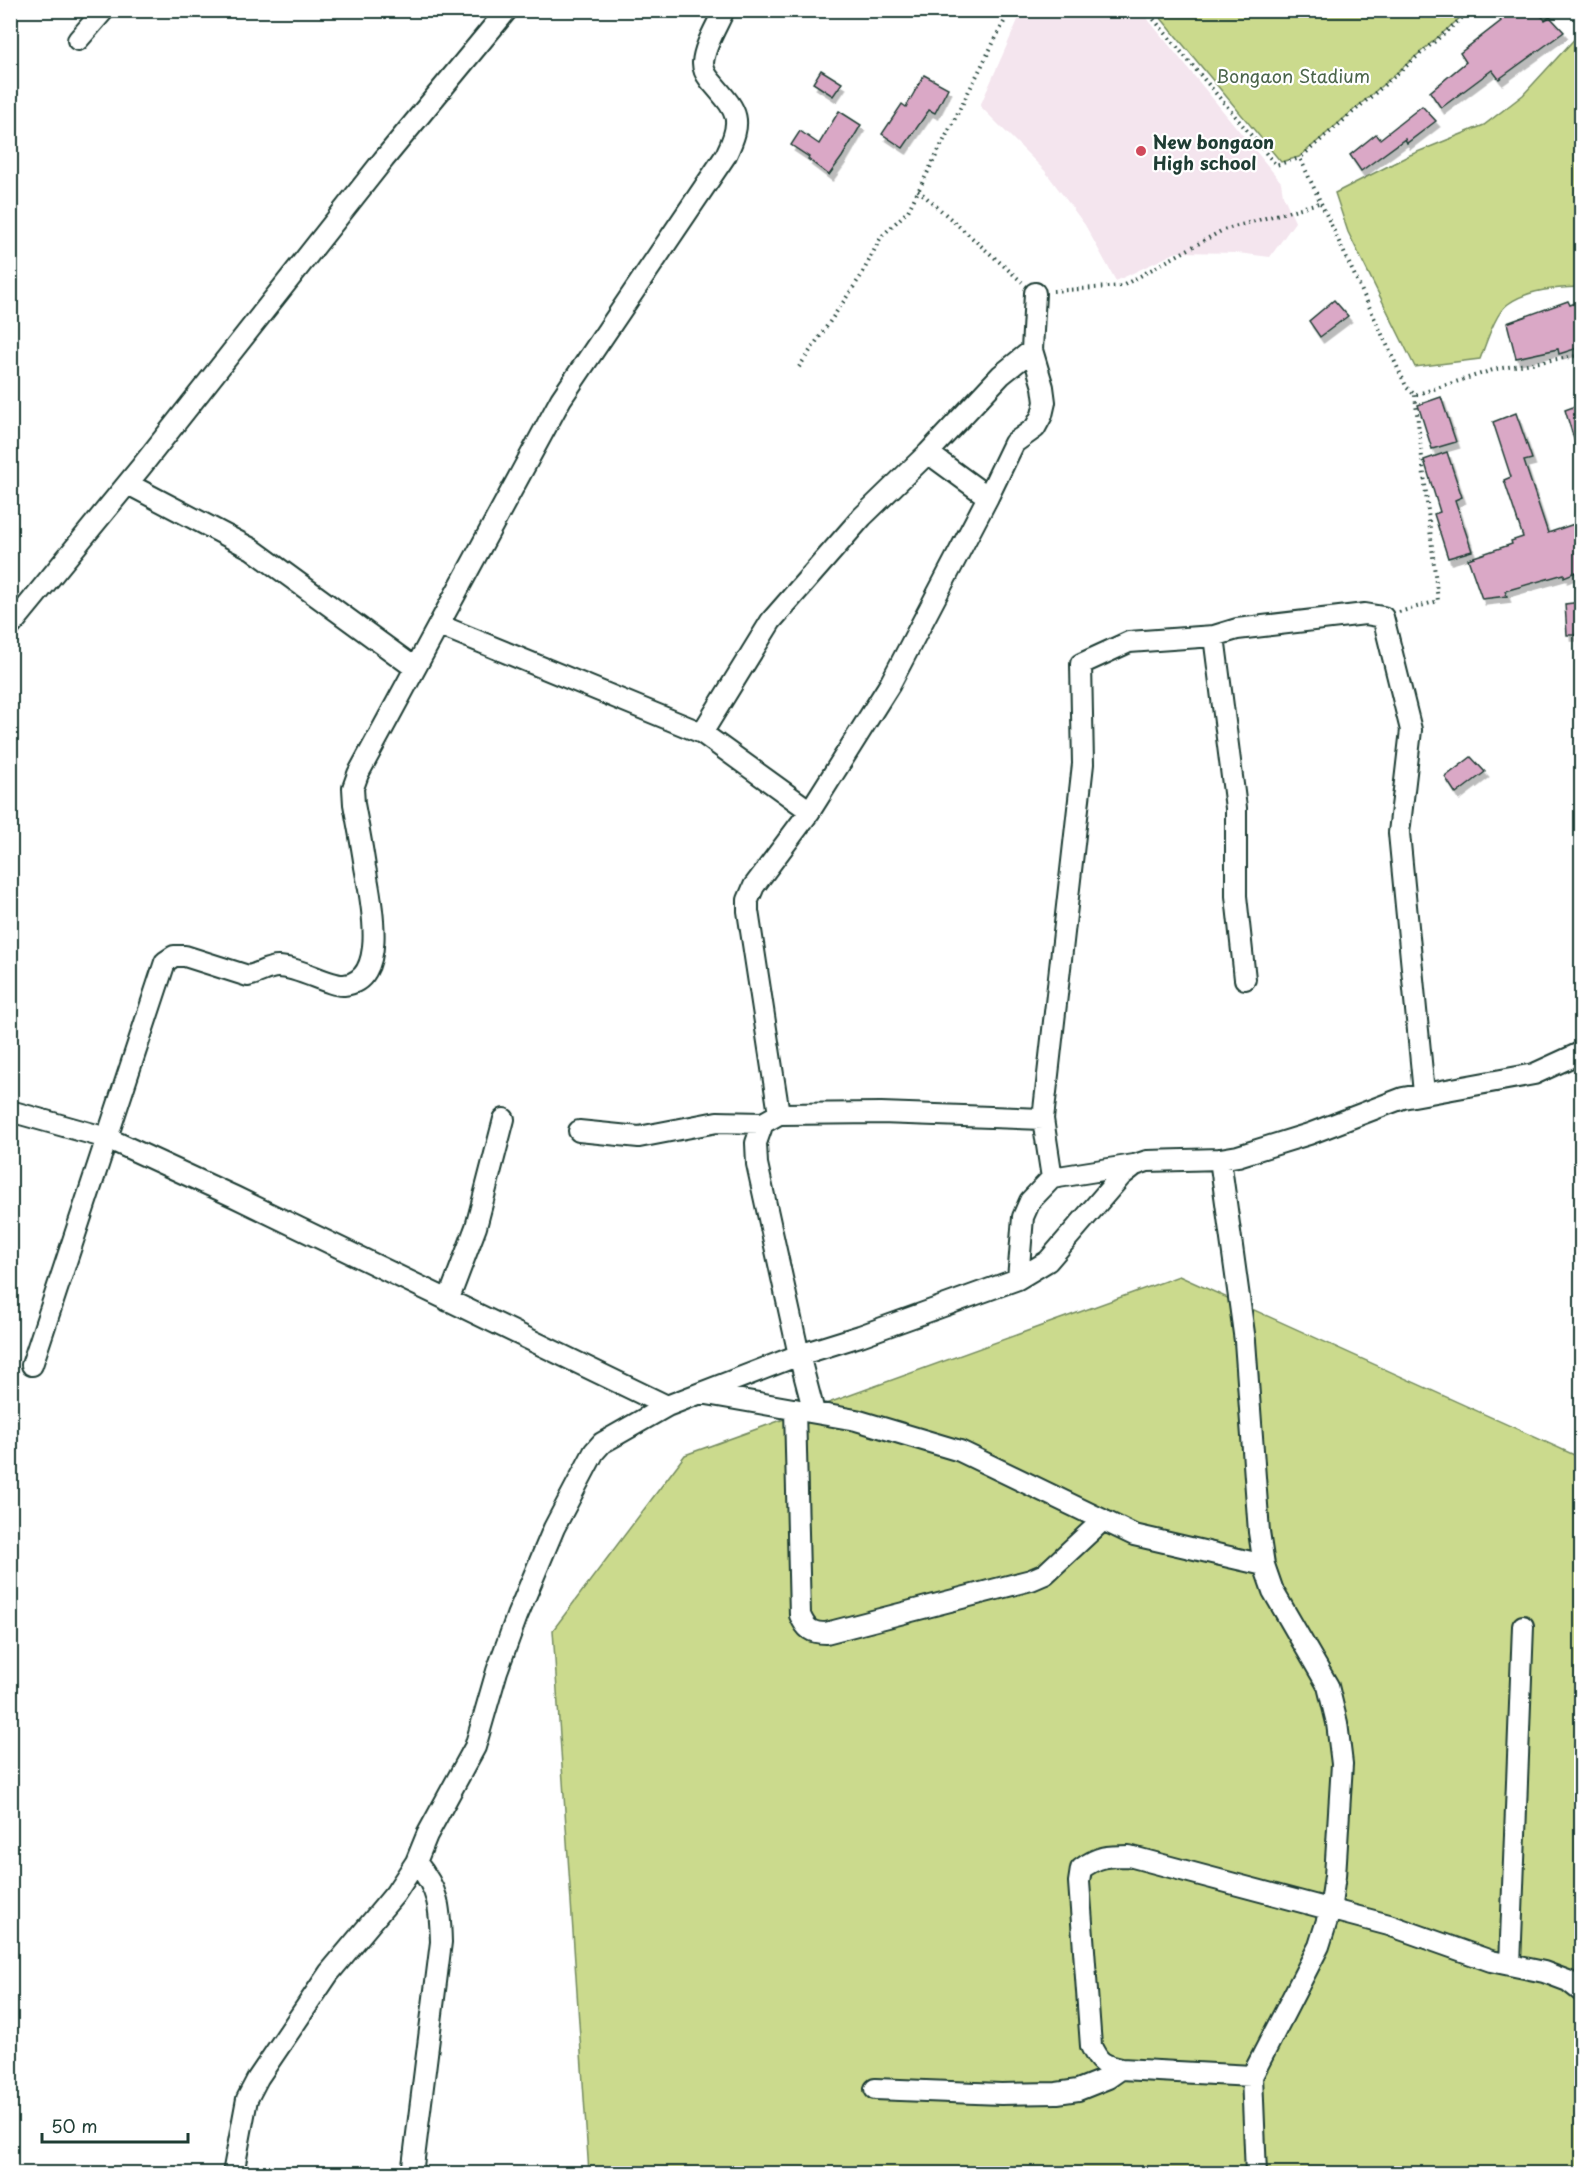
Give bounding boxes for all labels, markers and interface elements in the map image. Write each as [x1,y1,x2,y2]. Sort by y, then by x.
park label: Bongaon Stadium [1216,62,1370,89]
place label: New bongaon High school [1153,128,1274,176]
marker: New bongaon High school [1134,144,1148,158]
scale bar [42,2106,188,2144]
text: 50 m [51,2112,98,2139]

